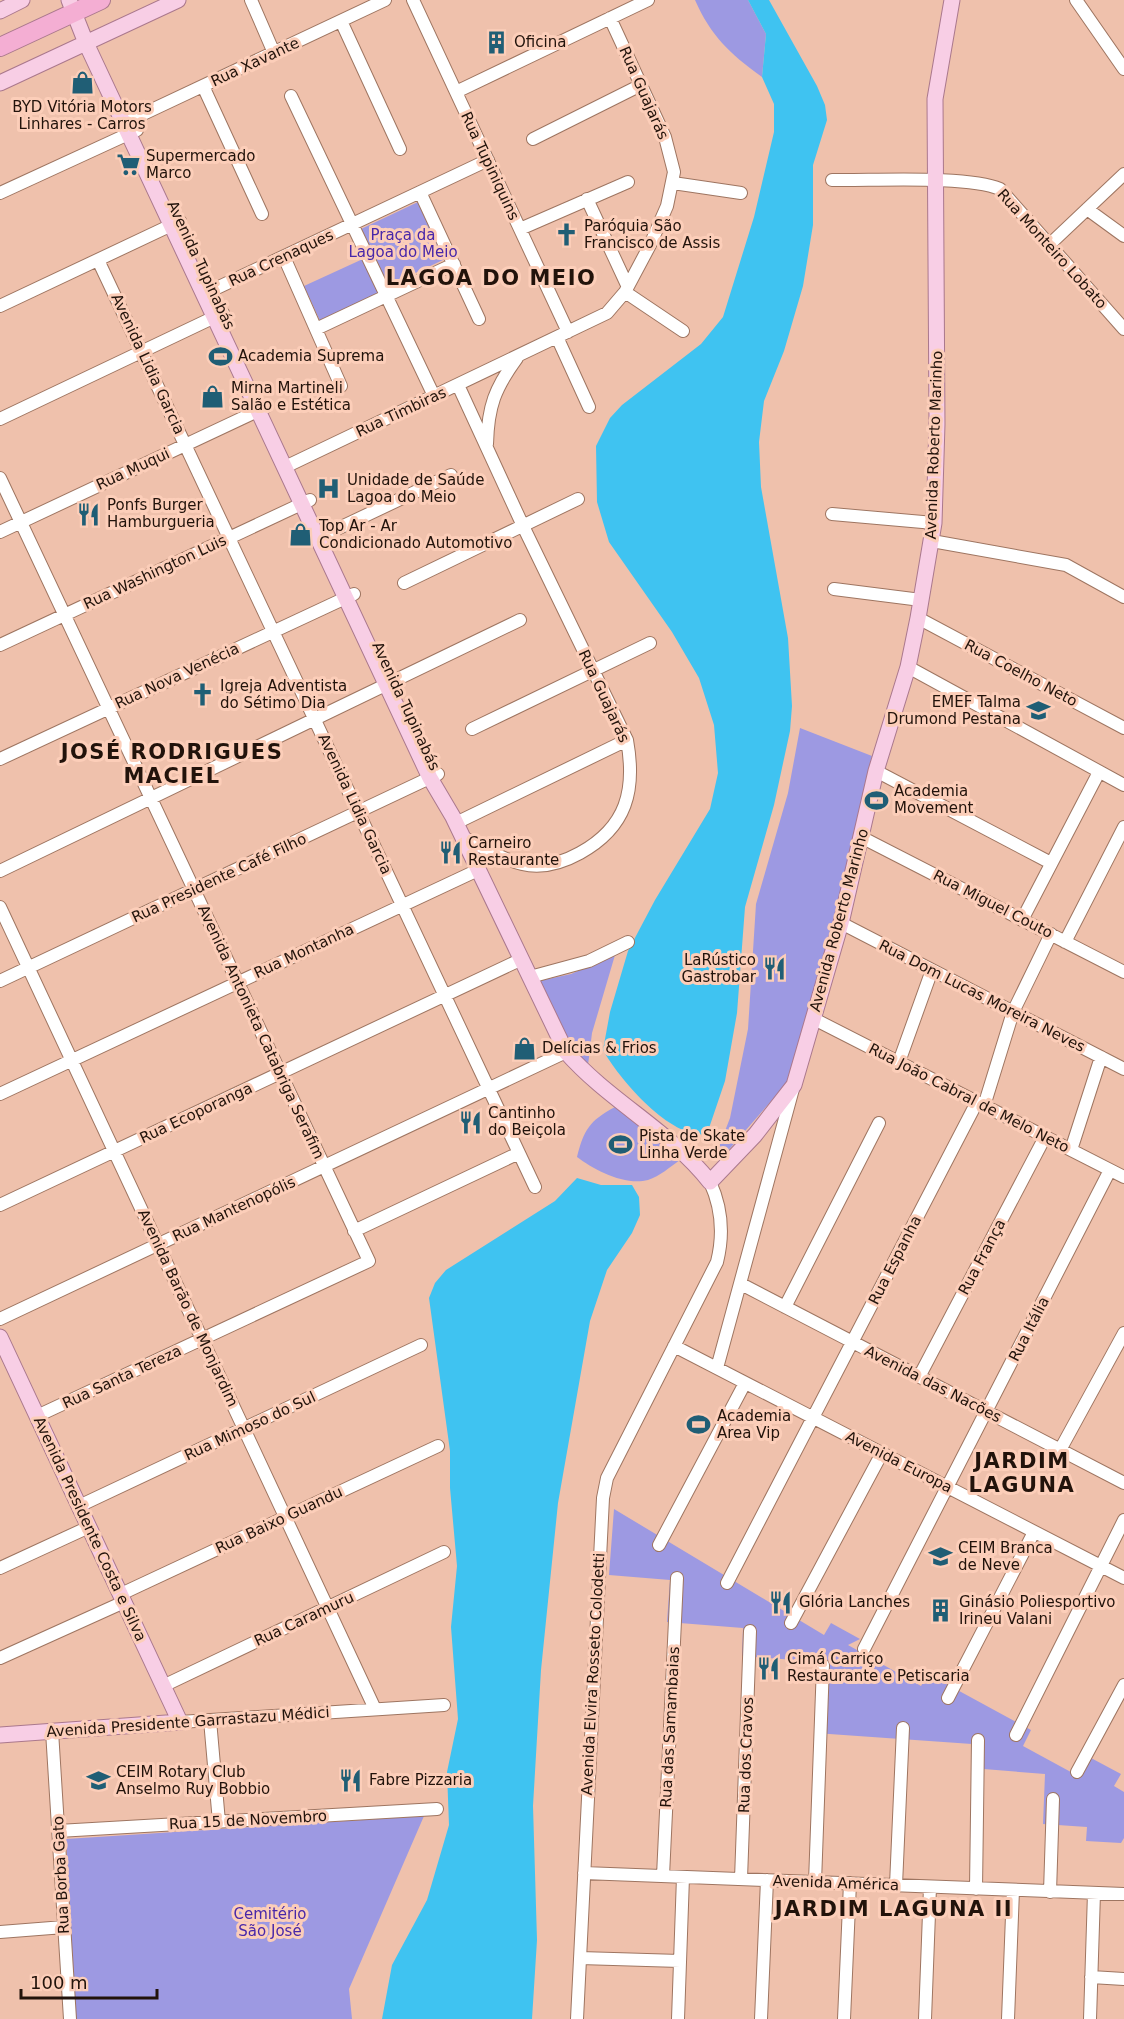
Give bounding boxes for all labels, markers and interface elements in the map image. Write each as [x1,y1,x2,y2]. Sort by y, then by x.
building icon: Oficina [483,29,509,55]
place label: Oficina [514,33,566,51]
street label: Rua Xavante [208,34,302,90]
street label: Rua Guajarás [615,44,673,143]
shop icon: BYD Vitória Motors Linhares - Carros [69,70,95,96]
place label: BYD Vitória Motors Linhares - Carros [12,98,152,133]
street label: Rua Tupiniquins [457,109,523,223]
place label: Supermercado Marco [146,147,256,182]
supermarket icon: Supermercado Marco [115,152,141,178]
street label: Rua Monteiro Lobato [993,185,1111,313]
street label: Avenida Tupinabás [163,198,239,332]
place label: Paróquia São Francisco de Assis [584,217,720,252]
church icon: Paróquia São Francisco de Assis [553,222,579,248]
street label: Rua Crenaques [226,226,336,290]
park label: Praça da Lagoa do Meio [348,226,458,261]
district label: LAGOA DO MEIO [386,266,596,290]
street label: Avenida Lidia Garcia [107,291,189,437]
sports icon: Academia Suprema [207,343,233,369]
place label: Academia Suprema [238,347,384,365]
street label: Avenida Roberto Marinho [922,350,946,540]
place label: Mirna Martineli Salão e Estética [231,379,351,414]
street label: Rua Timbiras [353,383,449,441]
shop icon: Mirna Martineli Salão e Estética [200,384,226,410]
street label: Rua Muqui [93,444,173,494]
place label: Unidade de Saúde Lagoa do Meio [347,471,484,506]
hospital icon: Unidade de Saúde Lagoa do Meio [316,476,342,502]
place label: Ponfs Burger Hamburgueria [107,496,215,531]
restaurant icon: Ponfs Burger Hamburgueria [76,501,102,527]
place label: Top Ar - Ar Condicionado Automotivo [318,517,512,552]
shop icon: Top Ar - Ar Condicionado Automotivo [288,522,314,548]
street label: Rua Washington Luis [81,531,230,613]
street label: Rua Coelho Neto [961,636,1081,710]
street label: Rua Nova Venécia [112,639,242,713]
street label: Avenida Tupinabás [368,639,444,773]
street label: Rua Guajarás [575,647,633,745]
place label: Igreja Adventista do Sétimo Dia [220,677,347,712]
church icon: Igreja Adventista do Sétimo Dia [189,682,215,708]
place label: EMEF Talma Drumond Pestana [887,693,1021,728]
school or university icon: EMEF Talma Drumond Pestana [1026,698,1052,724]
street label: Avenida Lidia Garcia [314,731,396,877]
district label: JOSÉ RODRIGUES MACIEL [59,739,283,788]
place label: Academia Movement [894,782,974,817]
sports icon: Academia Movement [863,787,889,813]
street label: Avenida Roberto Marinho [806,826,872,1014]
street label: Rua Presidente Café Filho [129,830,309,926]
place label: Carneiro Restaurante [468,834,559,869]
restaurant icon: Carneiro Restaurante [437,839,463,865]
street label: Rua Miguel Couto [930,866,1056,942]
street label: Avenida Antonieta Catabriga Serafim [194,902,328,1162]
street label: Rua Montanha [251,920,357,982]
street label: Rua Dom Lucas Moreira Neves [876,936,1088,1056]
place label: LaRústico Gastrobar [682,951,757,986]
restaurant icon: LaRústico Gastrobar [761,956,787,982]
shop icon: Delícias & Frios [511,1035,537,1061]
place label: Delícias & Frios [542,1039,657,1057]
street label: Rua João Cabral de Melo Neto [866,1039,1072,1157]
street label: Rua Ecoporanga [137,1079,255,1147]
place label: Cantinho do Beiçola [488,1104,566,1139]
restaurant icon: Cantinho do Beiçola [457,1109,483,1135]
place label: Pista de Skate Linha Verde [639,1127,745,1162]
sports icon: Pista de Skate Linha Verde [608,1132,634,1158]
street label: Rua Mantenopólis [170,1173,298,1245]
street label: Avenida Barão de Monjardim [134,1206,242,1410]
street label: Rua Espanha [865,1213,925,1307]
street label: Rua França [955,1216,1009,1298]
street label: Rua Itália [1005,1294,1053,1364]
street label: Rua Santa Tereza [60,1342,184,1412]
street label: Avenida das Nacões [862,1342,1004,1426]
street label: Rua Mimoso do Sul [182,1388,318,1464]
place label: Academia Area Vip [717,1407,791,1442]
sports icon: Academia Area Vip [686,1412,712,1438]
street label: Avenida Presidente Costa e Silva [30,1414,150,1644]
street label: Avenida Europa [843,1427,955,1497]
district label: JARDIM LAGUNA [969,1449,1075,1497]
street label: Rua Baixo Guandu [213,1483,345,1557]
place label: CEIM Branca de Neve [958,1539,1053,1574]
school or university icon: CEIM Branca de Neve [927,1544,953,1570]
street label: Avenida Elvira Rosseto Colodetti [578,1552,608,1796]
street label: Rua Caramuru [251,1588,357,1650]
restaurant icon: Glória Lanches [768,1589,794,1615]
place label: Glória Lanches [799,1593,910,1611]
place label: Ginásio Poliesportivo Irineu Valani [959,1593,1115,1628]
building icon: Ginásio Poliesportivo Irineu Valani [928,1598,954,1624]
street label: Rua das Samambaias [657,1646,683,1808]
place label: Cimá Carriço Restaurante e Petiscaria [787,1650,970,1685]
restaurant icon: Cimá Carriço Restaurante e Petiscaria [756,1655,782,1681]
street label: Rua dos Cravos [735,1696,757,1813]
street label: Avenida Presidente Garrastazu Médici [46,1703,330,1741]
place label: CEIM Rotary Club Anselmo Ruy Bobbio [116,1763,270,1798]
restaurant icon: Fabre Pizzaria [338,1767,364,1793]
school or university icon: CEIM Rotary Club Anselmo Ruy Bobbio [85,1768,111,1794]
place label: Fabre Pizzaria [369,1771,472,1789]
street label: Rua 15 de Novembro [169,1807,327,1833]
street label: Rua Borba Gato [49,1816,73,1934]
street label: Avenida América [772,1872,900,1894]
district label: JARDIM LAGUNA II [773,1897,1013,1921]
park label: Cemitério São José [233,1905,307,1940]
scale bar [21,1962,158,2000]
text: 100 m [30,1972,88,1993]

